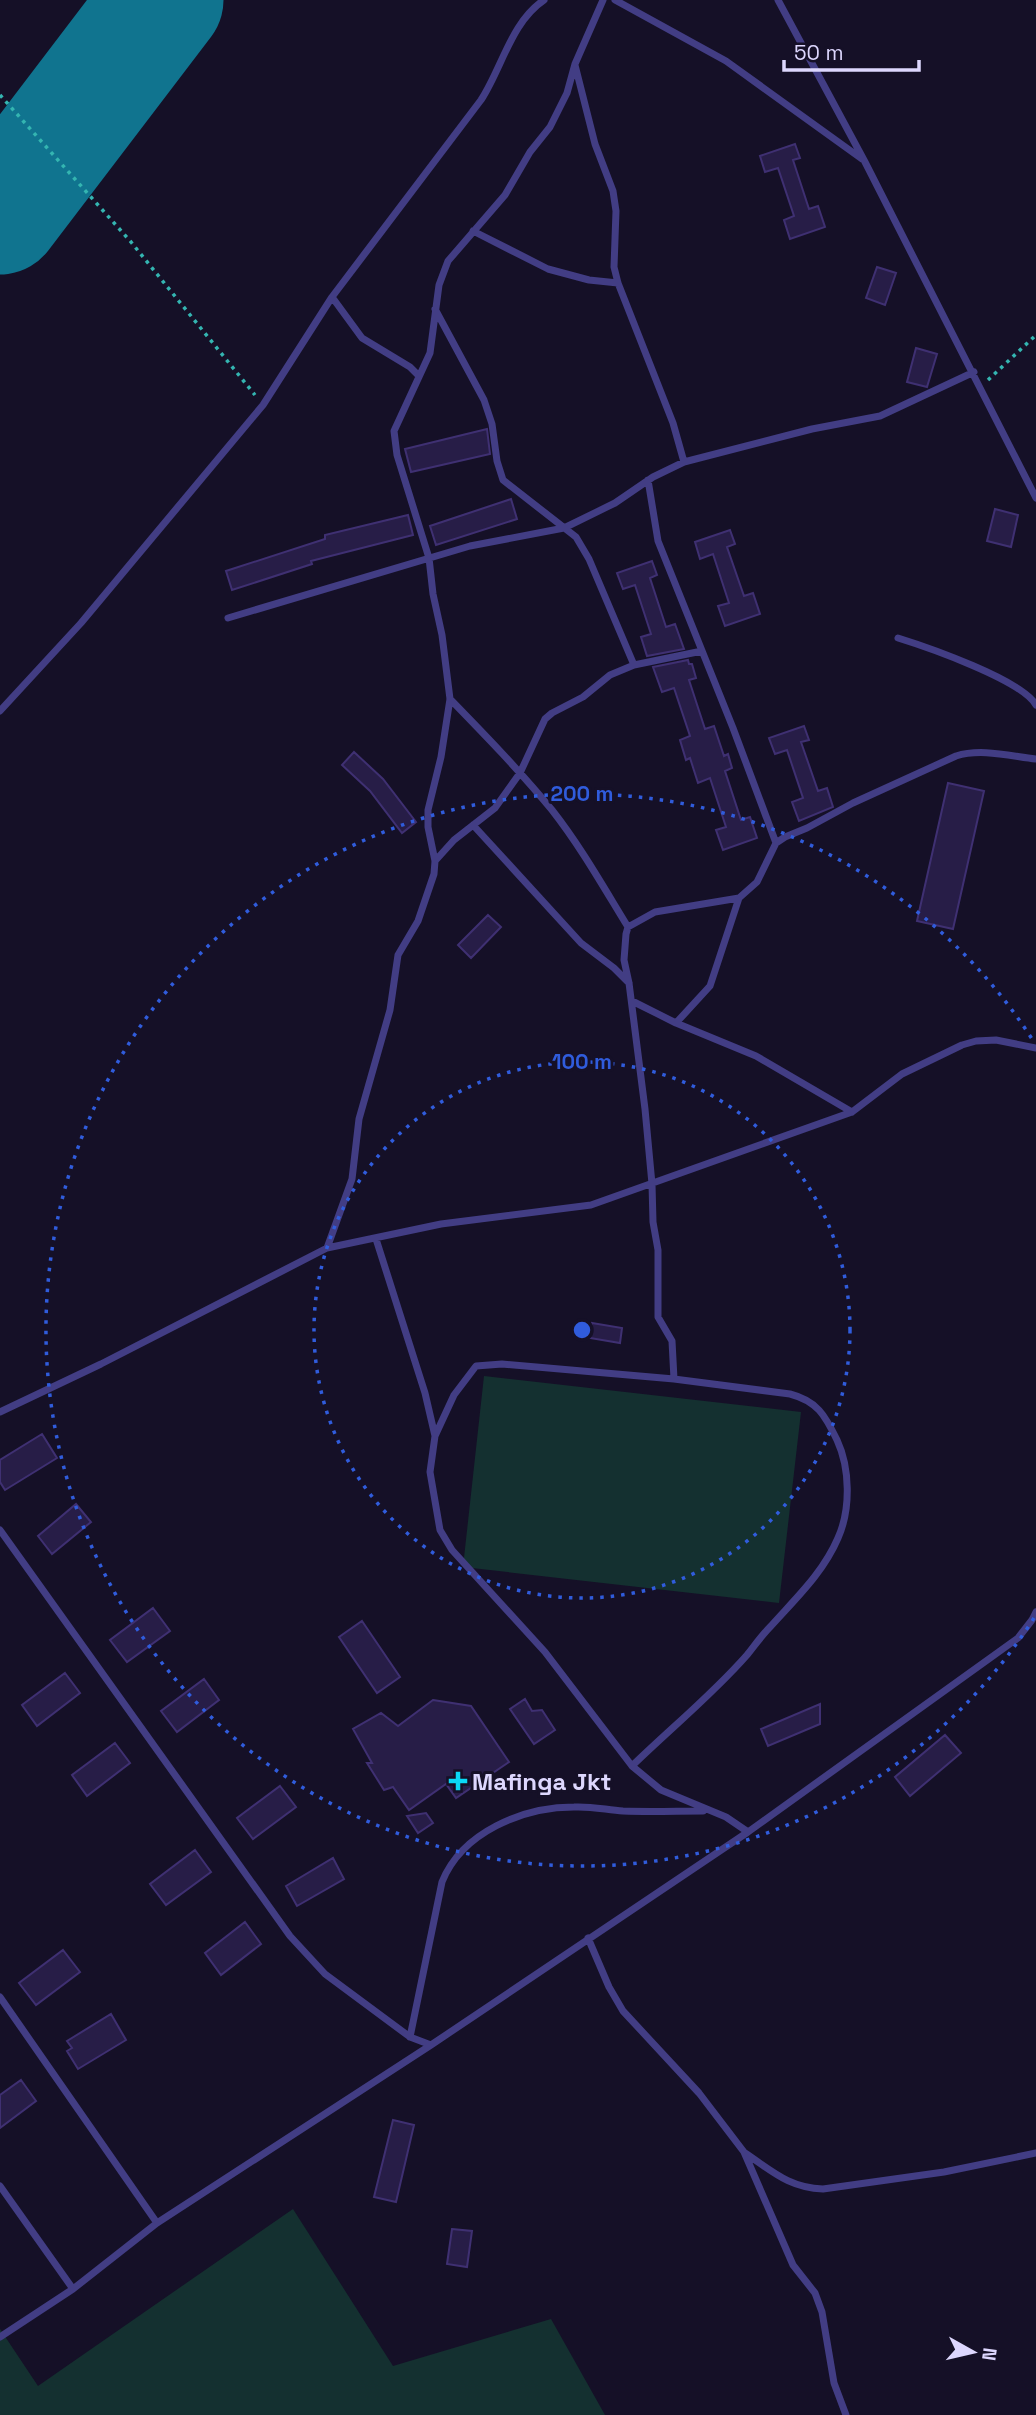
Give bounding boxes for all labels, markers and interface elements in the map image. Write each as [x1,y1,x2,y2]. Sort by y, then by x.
scale bar [784,28,919,72]
text: 50 m [794,39,844,66]
text: 200 m [551,780,613,807]
text: 100 m [552,1048,612,1075]
centre of rings [570,1318,594,1342]
place label: Mafinga Jkt [472,1766,612,1797]
marker: Mafinga Jkt [450,1773,466,1789]
north arrow [938,2317,1008,2387]
text: N [976,2346,1003,2362]

